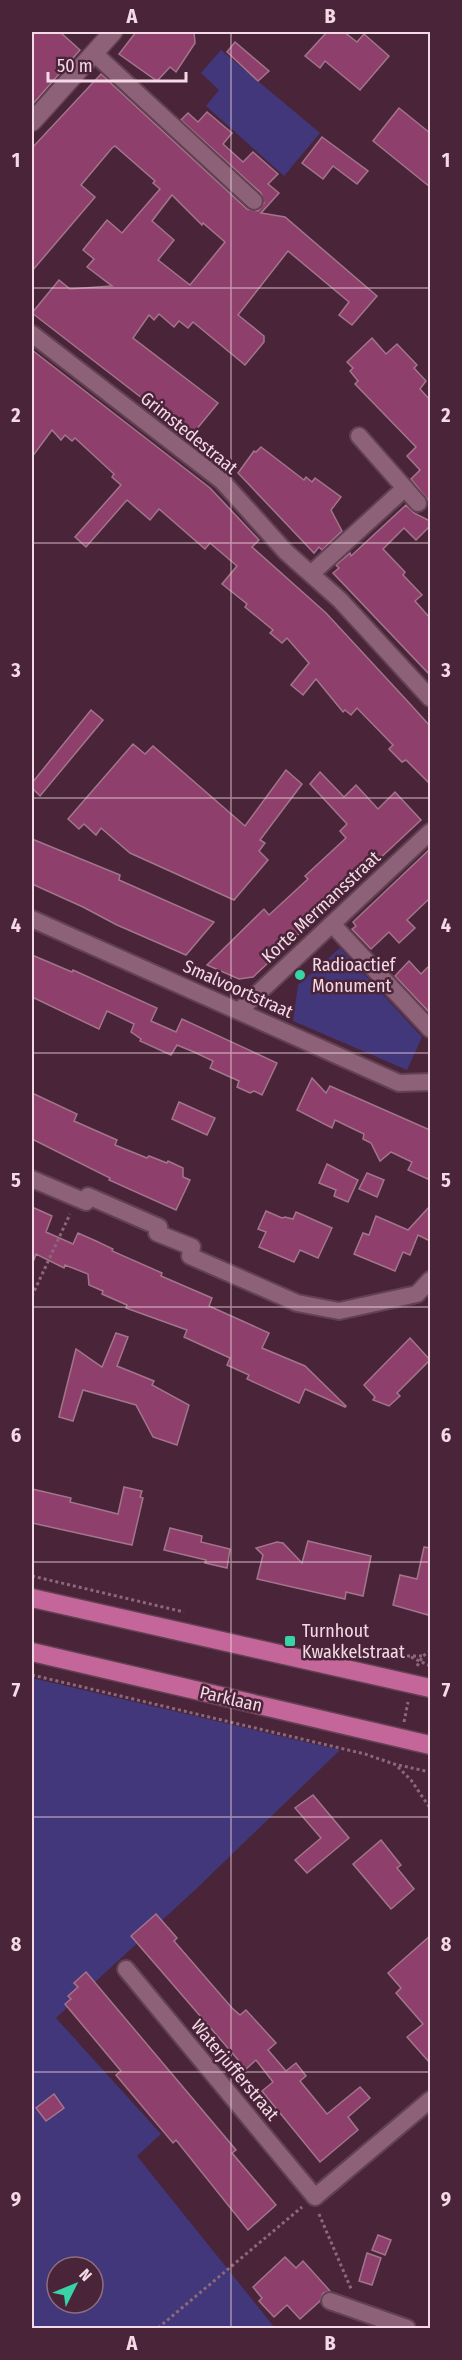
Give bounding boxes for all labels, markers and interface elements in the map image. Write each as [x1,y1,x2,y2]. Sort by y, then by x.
text: A [126,4,139,28]
text: B [324,4,336,28]
scale bar [48,45,186,83]
text: 50 m [57,55,93,77]
text: 1 [12,148,20,172]
text: 1 [442,148,450,172]
street label: Grimstedestraat [136,387,242,479]
text: 2 [10,403,21,427]
text: 2 [440,403,451,427]
text: 3 [10,658,21,682]
text: 3 [440,658,451,682]
street label: Korte Mermansstraat [257,846,385,968]
text: 4 [11,913,21,937]
text: 4 [441,913,451,937]
place label: Radioactief Monument [312,954,397,997]
street label: Smalvoortstraat [180,955,296,1023]
marker: Radioactief Monument [293,968,307,982]
text: 5 [11,1168,21,1192]
text: 5 [441,1168,451,1192]
text: 6 [11,1423,21,1447]
text: 6 [441,1423,451,1447]
place label: Turnhout Kwakkelstraat [302,1620,405,1663]
marker: Turnhout Kwakkelstraat [283,1634,297,1648]
text: 7 [12,1678,21,1702]
text: 7 [442,1678,451,1702]
street label: Parklaan [198,1681,264,1717]
text: 8 [11,1932,22,1956]
text: 8 [441,1932,452,1956]
street label: Waterjufferstraat [186,2015,284,2125]
text: 9 [11,2187,21,2211]
text: 9 [441,2187,451,2211]
north arrow [45,2255,105,2315]
text: N [75,2265,96,2285]
text: A [126,2331,139,2355]
text: B [324,2331,336,2355]

